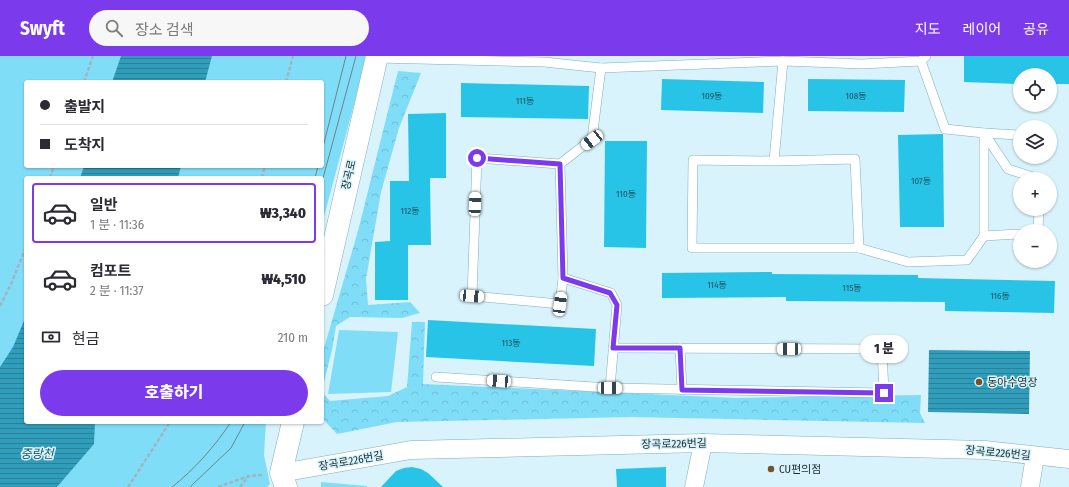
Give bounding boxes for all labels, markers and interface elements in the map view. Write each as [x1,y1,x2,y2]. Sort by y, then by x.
search box [89,10,369,46]
text: Swyft [20,17,65,40]
icon: search [103,17,125,39]
text: 장소 검색 [135,21,194,39]
text: 지도 [915,21,941,38]
text: 레이어 [963,21,1001,38]
text: 공유 [1023,21,1049,38]
map controls [1013,68,1057,268]
button: locate [1013,68,1057,112]
house number: 109동 [702,91,722,101]
house number: 108동 [846,91,866,101]
house number: 111동 [516,96,534,106]
text: 출발지 [64,98,105,116]
button: layers [1013,120,1057,164]
car [579,128,605,152]
text: 도착지 [64,136,105,154]
route start [468,149,486,167]
street label: 장곡로 [339,159,359,191]
button: + [1013,172,1057,216]
house number: 107동 [911,176,931,186]
house number: 110동 [616,189,636,199]
car [469,192,481,216]
icon: car [42,195,78,231]
text: 일반 [90,196,118,214]
text: ₩3,340 [260,204,306,222]
house number: 112동 [400,206,420,216]
text: 1 분 · 11:36 [90,217,144,232]
button: − [1013,224,1057,268]
icon: car [42,261,78,297]
text: 컴포트 [90,262,131,280]
text: ₩4,510 [261,270,306,288]
house number: 114동 [707,280,727,290]
text: 2 분 · 11:37 [90,283,144,298]
house number: 115동 [842,283,862,293]
car [460,289,484,303]
car [552,291,568,317]
house number: 116동 [990,291,1010,301]
icon: cash [40,326,62,348]
text: 현금 [72,330,100,348]
text: 210 m [278,330,308,345]
callout: 1 분 [860,335,908,363]
house number: 113동 [501,338,521,348]
text: 1 분 [874,341,894,356]
car [777,343,801,355]
button: 호출하기 [40,370,308,416]
car [487,374,511,388]
place label: 동아수영장 [987,376,1038,389]
marker: 동아수영장 [974,377,984,387]
car [598,382,622,394]
route end [875,384,893,402]
street label: 장곡로226번길 [641,437,707,451]
street label: 장곡로226번길 [965,444,1031,462]
water label: 중랑천 [20,447,56,461]
street label: 장곡로226번길 [317,449,385,473]
place label: CU편의점 [779,463,821,476]
marker: CU편의점 [766,464,776,474]

